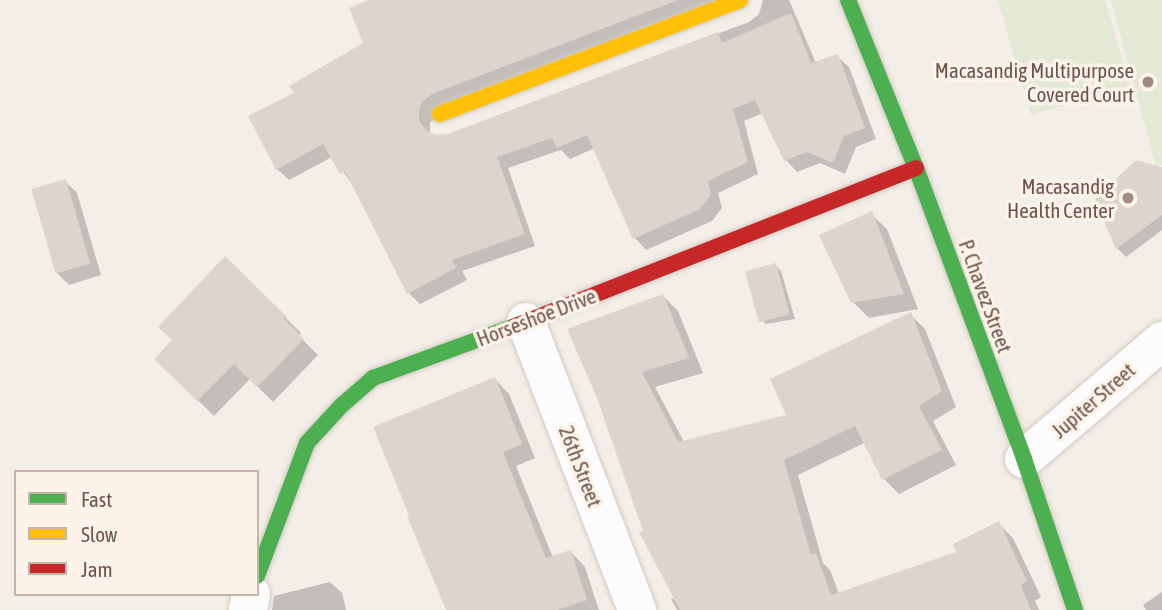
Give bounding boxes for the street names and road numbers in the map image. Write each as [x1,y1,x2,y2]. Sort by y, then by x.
street label: P. Chavez Street [954,236,1018,356]
street label: Horseshoe Drive [473,283,599,351]
street label: Jupiter Street [1046,357,1140,443]
street label: 26th Street [554,422,608,510]

